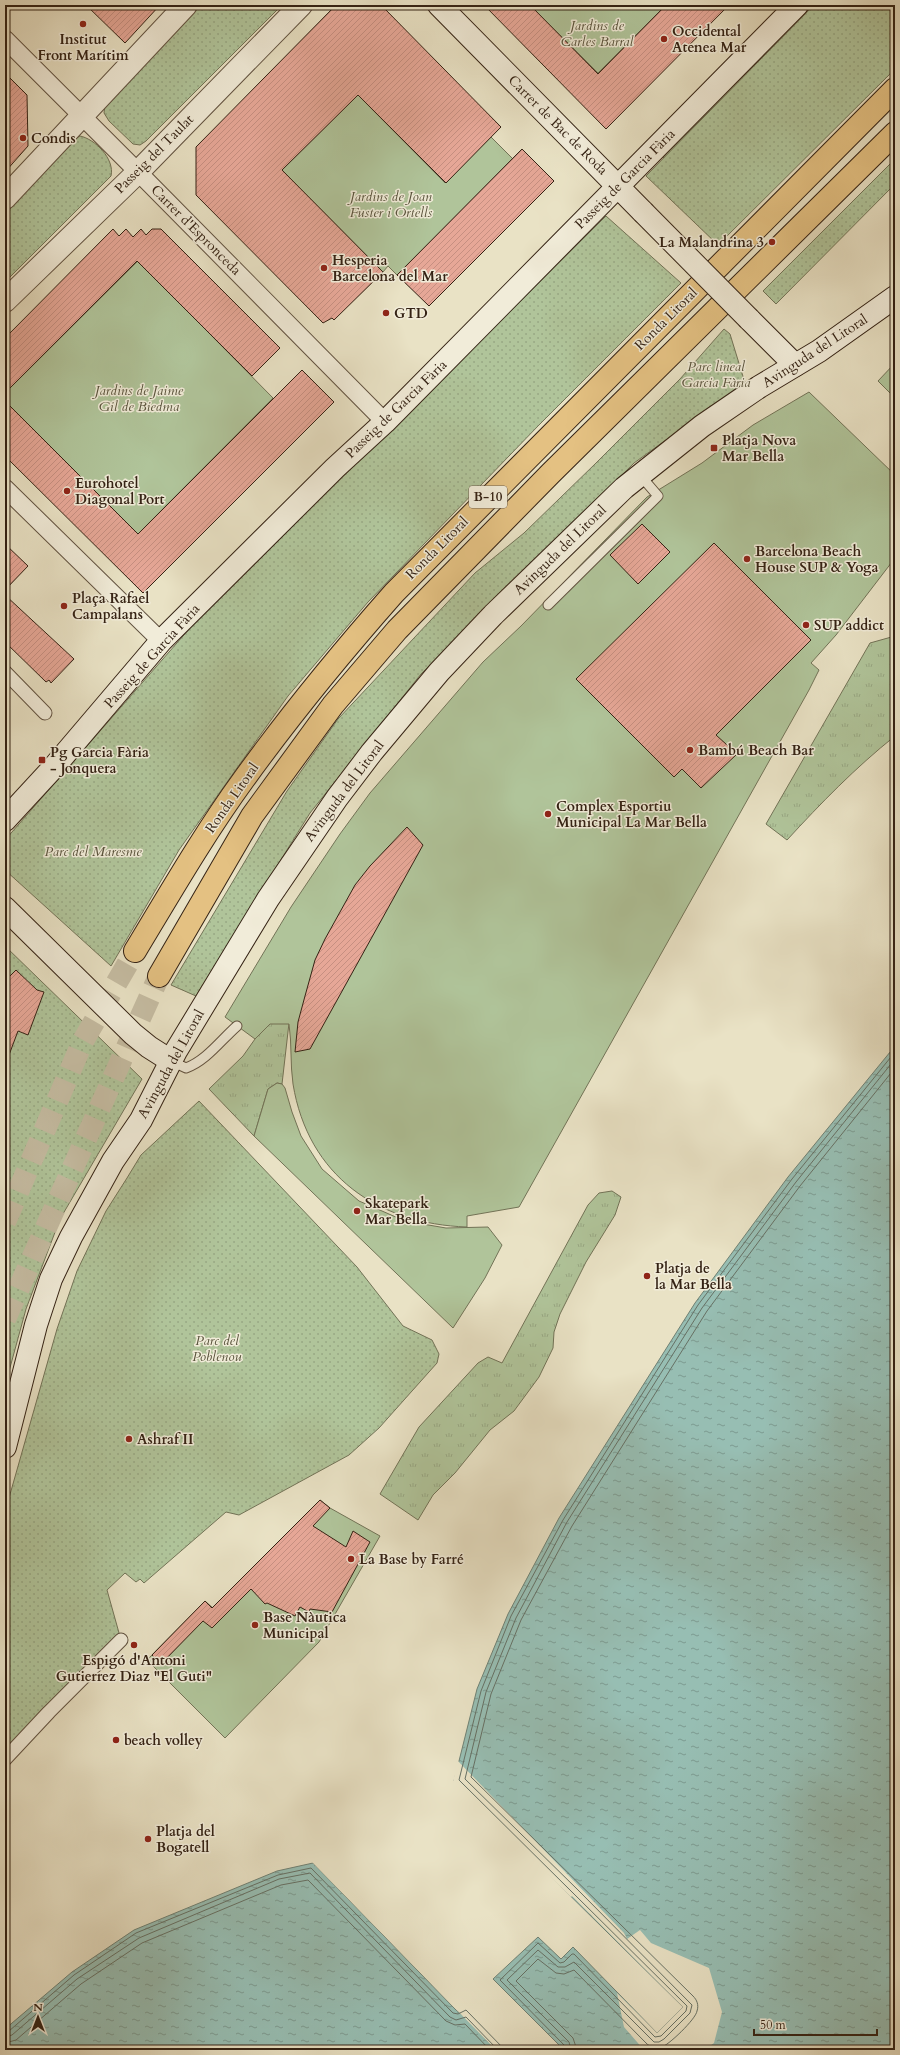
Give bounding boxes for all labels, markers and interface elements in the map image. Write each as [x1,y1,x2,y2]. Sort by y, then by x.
park label: Jardins de Carles Barral [561,16,635,51]
marker: Institut Front Marítim [78,19,88,29]
place label: Occidental Atenea Mar [672,22,747,57]
place label: Institut Front Marítim [37,30,129,65]
marker: Occidental Atenea Mar [659,34,669,44]
street label: Carrer de Bac de Roda [504,71,612,179]
street label: Passeig del Taulat [110,110,198,198]
street label: Passeig de Garcia Fària [571,125,679,233]
place label: Condis [31,129,76,148]
marker: Condis [18,133,28,143]
street label: Carrer d'Espronceda [147,181,245,279]
park label: Jardins de Joan Fuster i Ortells [347,187,433,222]
place label: La Malandrina 3 [659,233,764,252]
marker: La Malandrina 3 [767,237,777,247]
place label: Hesperia Barcelona del Mar [332,251,448,286]
marker: Hesperia Barcelona del Mar [319,263,329,273]
street label: Ronda Litoral [630,283,702,355]
place label: GTD [394,304,428,323]
marker: GTD [381,308,391,318]
street label: Avinguda del Litoral [759,310,872,392]
street label: Passeig de Garcia Fària [341,355,451,463]
park label: Parc lineal Garcia Fària [682,357,750,392]
park label: Jardins de Jaime Gil de Biedma [92,381,184,416]
place label: Platja Nova Mar Bella [722,431,796,466]
marker: Platja Nova Mar Bella [709,443,719,453]
place label: Eurohotel Diagonal Port [75,474,165,509]
marker: Eurohotel Diagonal Port [62,486,72,496]
road number: B-10 [469,486,507,508]
street label: Avinguda del Litoral [510,501,611,599]
street label: Ronda Litoral [401,512,473,584]
place label: Barcelona Beach House SUP & Yoga [755,542,878,577]
marker: Barcelona Beach House SUP & Yoga [742,554,752,564]
place label: Plaça Rafael Campalans [72,589,149,624]
street label: Passeig de Garcia Fària [100,600,204,712]
marker: Plaça Rafael Campalans [59,601,69,611]
place label: SUP addict [814,616,884,635]
marker: SUP addict [801,620,811,630]
street label: Avinguda del Litoral [300,736,389,845]
place label: Bambú Beach Bar [698,741,814,760]
place label: Pg Garcia Fària - Jonquera [50,743,149,778]
marker: Bambú Beach Bar [685,745,695,755]
marker: Pg Garcia Fària - Jonquera [37,755,47,765]
street label: Ronda Litoral [201,759,263,837]
place label: Complex Esportiu Municipal La Mar Bella [556,797,707,832]
marker: Complex Esportiu Municipal La Mar Bella [543,809,553,819]
park label: Parc del Maresme [44,842,142,861]
street label: Avinguda del Litoral [133,1006,209,1122]
place label: Skatepark Mar Bella [365,1194,429,1229]
marker: Skatepark Mar Bella [352,1206,362,1216]
place label: Platja de la Mar Bella [655,1259,732,1294]
marker: Platja de la Mar Bella [642,1271,652,1281]
park label: Parc del Poblenou [192,1331,242,1366]
place label: Ashraf II [137,1430,193,1449]
marker: Ashraf II [124,1434,134,1444]
place label: La Base by Farré [359,1550,464,1569]
marker: La Base by Farré [346,1554,356,1564]
place label: Base Nàutica Municipal [263,1608,346,1643]
marker: Base Nàutica Municipal [250,1620,260,1630]
marker: Espigó d'Antoni Gutierrez Diaz "El Guti" [129,1640,139,1650]
place label: Espigó d'Antoni Gutierrez Diaz "El Guti" [56,1651,212,1686]
place label: beach volley [124,1731,203,1750]
marker: beach volley [111,1735,121,1745]
place label: Platja del Bogatell [156,1822,215,1857]
marker: Platja del Bogatell [143,1834,153,1844]
north arrow [18,1997,58,2037]
text: N [33,2000,43,2015]
scale bar [754,2011,877,2037]
text: 50 m [760,2017,787,2033]

